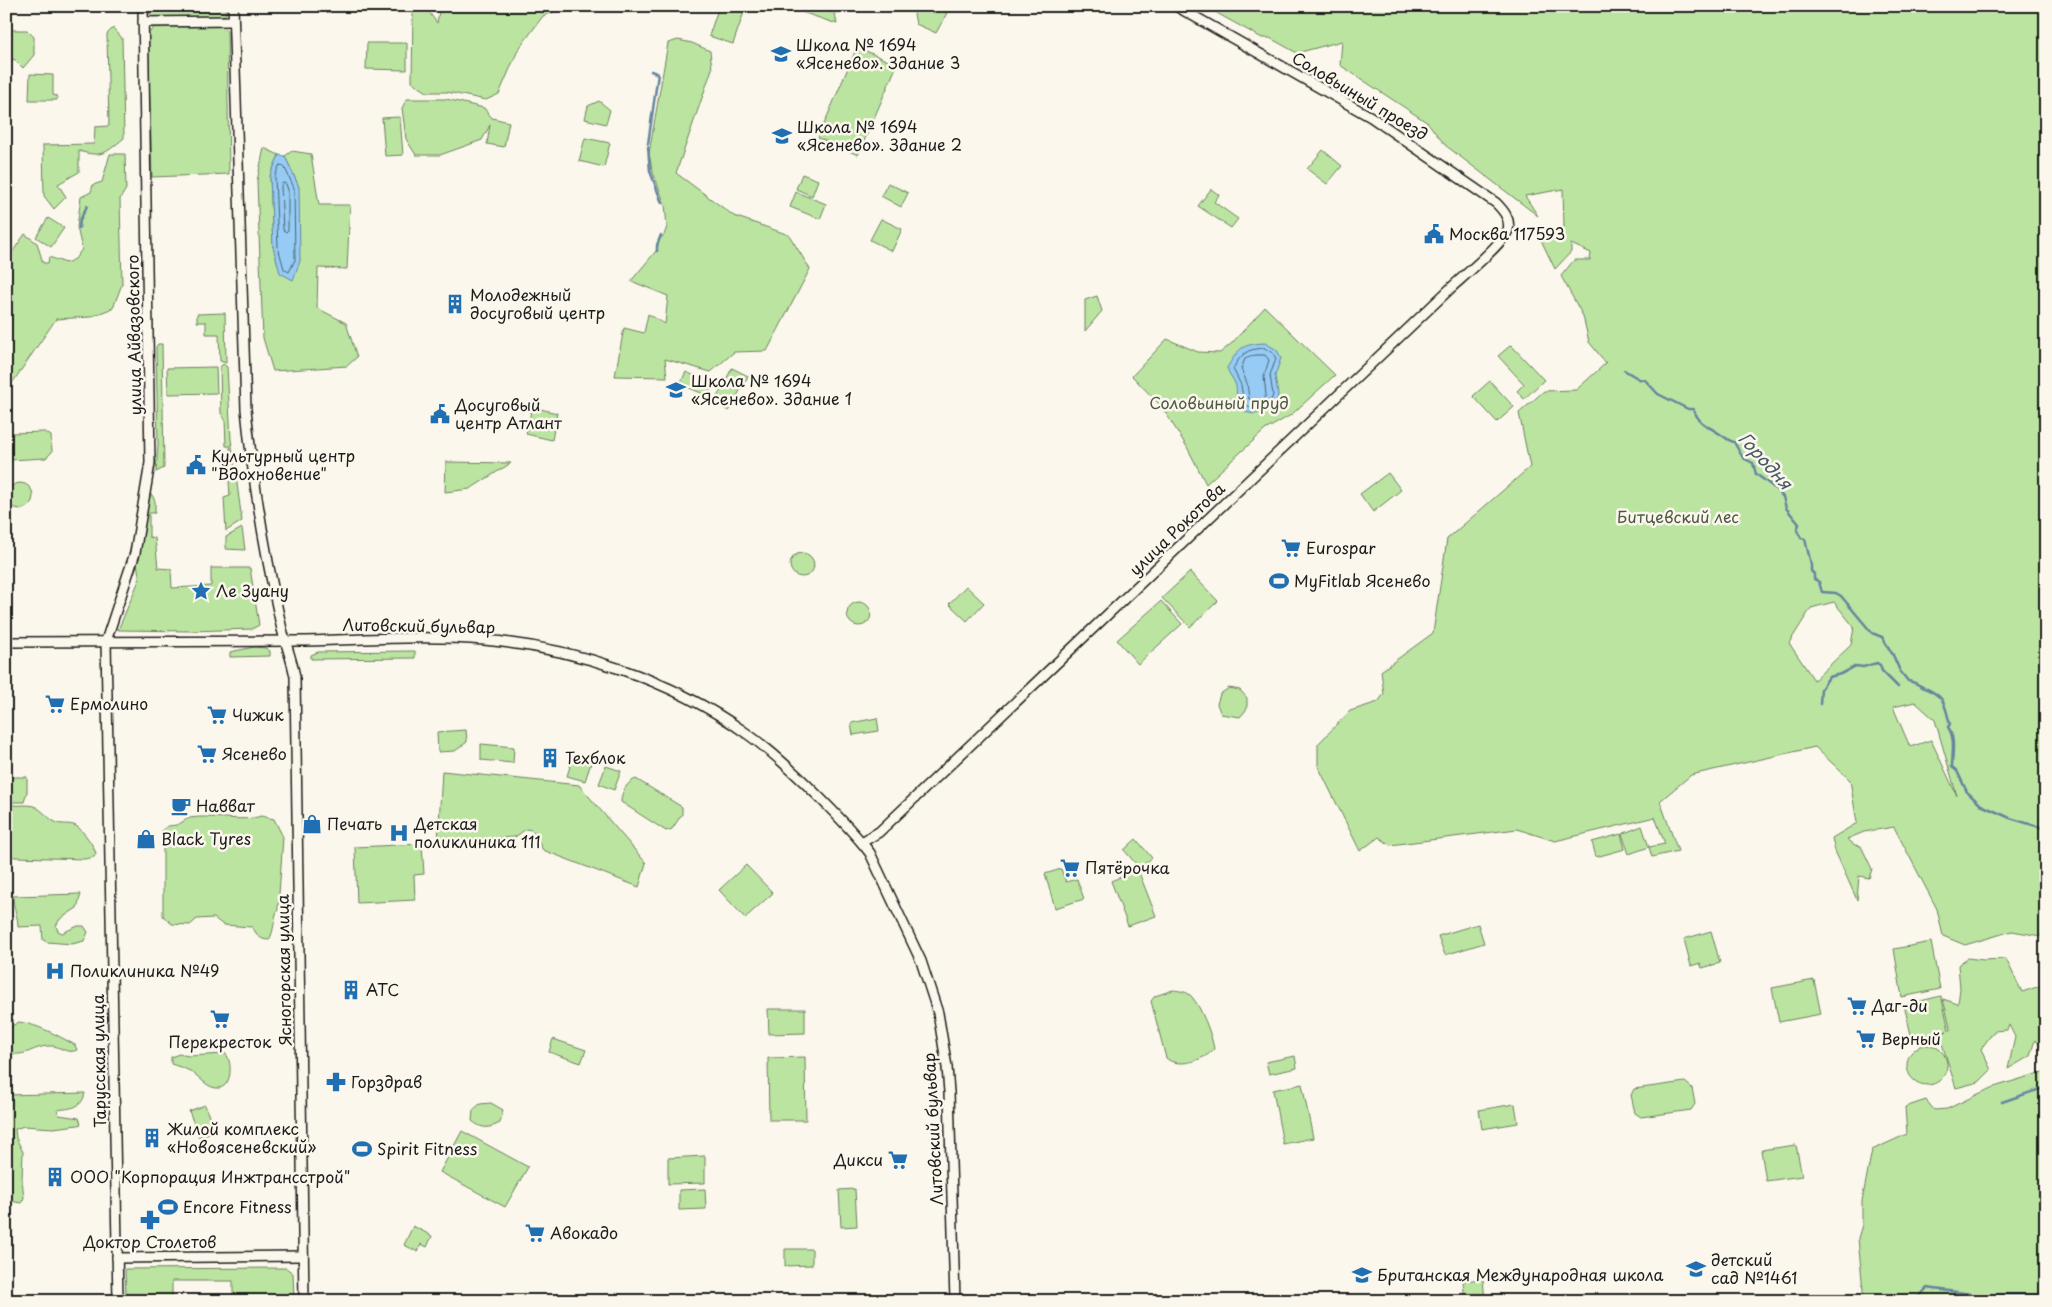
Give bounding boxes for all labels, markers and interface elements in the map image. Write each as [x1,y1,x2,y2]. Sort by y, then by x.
place label: Школа № 1694 «Ясенево». Здание 3 [796,32,960,74]
school or university icon: Школа № 1694 «Ясенево». Здание 3 [770,43,792,65]
street label: Соловьиный проезд [1288,45,1433,145]
place label: Школа № 1694 «Ясенево». Здание 2 [797,114,962,156]
school or university icon: Школа № 1694 «Ясенево». Здание 2 [771,125,793,147]
place label: Москва 117593 [1449,221,1565,245]
public building icon: Москва 117593 [1423,223,1445,245]
street label: улица Айвазовского [120,254,146,416]
place label: Молодежный досуговый центр [470,282,605,324]
building icon: Молодежный досуговый центр [444,293,466,315]
place label: Школа № 1694 «Ясенево». Здание 1 [691,368,852,410]
school or university icon: Школа № 1694 «Ясенево». Здание 1 [665,379,687,401]
park label: Соловьиный пруд [1149,390,1289,414]
place label: Досуговый центр Атлант [454,392,562,434]
public building icon: Досуговый центр Атлант [429,403,451,425]
water label: Городня [1733,425,1800,496]
place label: Культурный центр "Вдохновение" [211,443,355,485]
public building icon: Культурный центр "Вдохновение" [185,454,207,476]
street label: улица Рокотова [1123,476,1230,580]
park label: Битцевский лес [1617,504,1739,528]
place label: Eurospar [1306,535,1376,559]
supermarket icon: Eurospar [1280,537,1302,559]
place label: MyFitlab Ясенево [1294,568,1431,592]
sports icon: MyFitlab Ясенево [1268,570,1290,592]
place label: Ле Зуану [216,578,289,602]
place icon: Ле Зуану [190,580,212,602]
street label: Литовский бульвар [343,612,496,638]
place label: Ермолино [70,691,148,715]
supermarket icon: Ермолино [44,693,66,715]
place label: Чижик [232,702,284,726]
supermarket icon: Чижик [206,704,228,726]
place label: Ясенево [222,741,287,765]
supermarket icon: Ясенево [196,743,218,765]
place label: Техблок [565,745,626,769]
building icon: Техблок [539,747,561,769]
place label: Навват [196,793,256,817]
cafe icon: Навват [170,795,192,817]
place label: Печать [327,811,382,835]
place label: Детская поликлиника 111 [413,811,541,853]
shop icon: Печать [301,813,323,835]
hospital icon: Детская поликлиника 111 [388,822,410,844]
place label: Black Tyres [161,826,251,850]
shop icon: Black Tyres [135,828,157,850]
place label: Пятёрочка [1085,855,1170,879]
supermarket icon: Пятёрочка [1059,857,1081,879]
street label: Ясногорская улица [270,894,296,1046]
place label: Поликлиника №49 [70,958,219,982]
hospital icon: Поликлиника №49 [44,960,66,982]
place label: АТС [366,977,399,1001]
building icon: АТС [340,979,362,1001]
place label: Даг-ди [1871,993,1928,1017]
street label: Тарусская улица [85,994,111,1128]
supermarket icon: Даг-ди [1846,995,1868,1017]
supermarket icon: Перекресток [209,1008,231,1030]
place label: Верный [1881,1026,1941,1050]
supermarket icon: Верный [1855,1028,1877,1050]
place label: Перекресток [168,1029,272,1053]
street label: Литовский бульвар [916,1052,948,1206]
place label: Горздрав [351,1069,422,1093]
pharmacy icon: Горздрав [325,1071,347,1093]
place label: Жилой комплекс «Новоясеневский» [167,1116,317,1158]
building icon: Жилой комплекс «Новоясеневский» [141,1127,163,1149]
place label: Spirit Fitness [377,1136,477,1160]
sports icon: Spirit Fitness [351,1138,373,1160]
place label: Дикси [833,1147,883,1171]
supermarket icon: Дикси [887,1149,909,1171]
place label: ООО "Корпорация Инжтрансстрой" [70,1164,350,1188]
building icon: ООО "Корпорация Инжтрансстрой" [44,1166,66,1188]
place label: Encore Fitness [183,1194,292,1218]
sports icon: Encore Fitness [157,1196,179,1218]
pharmacy icon: Доктор Столетов [139,1209,161,1231]
place label: Авокадо [550,1220,618,1244]
supermarket icon: Авокадо [524,1222,546,1244]
place label: Доктор Столетов [82,1229,217,1253]
place label: детский сад №1461 [1711,1247,1797,1289]
school or university icon: детский сад №1461 [1685,1258,1707,1280]
place label: Британская Международная школа [1377,1262,1664,1286]
school or university icon: Британская Международная школа [1351,1264,1373,1286]

